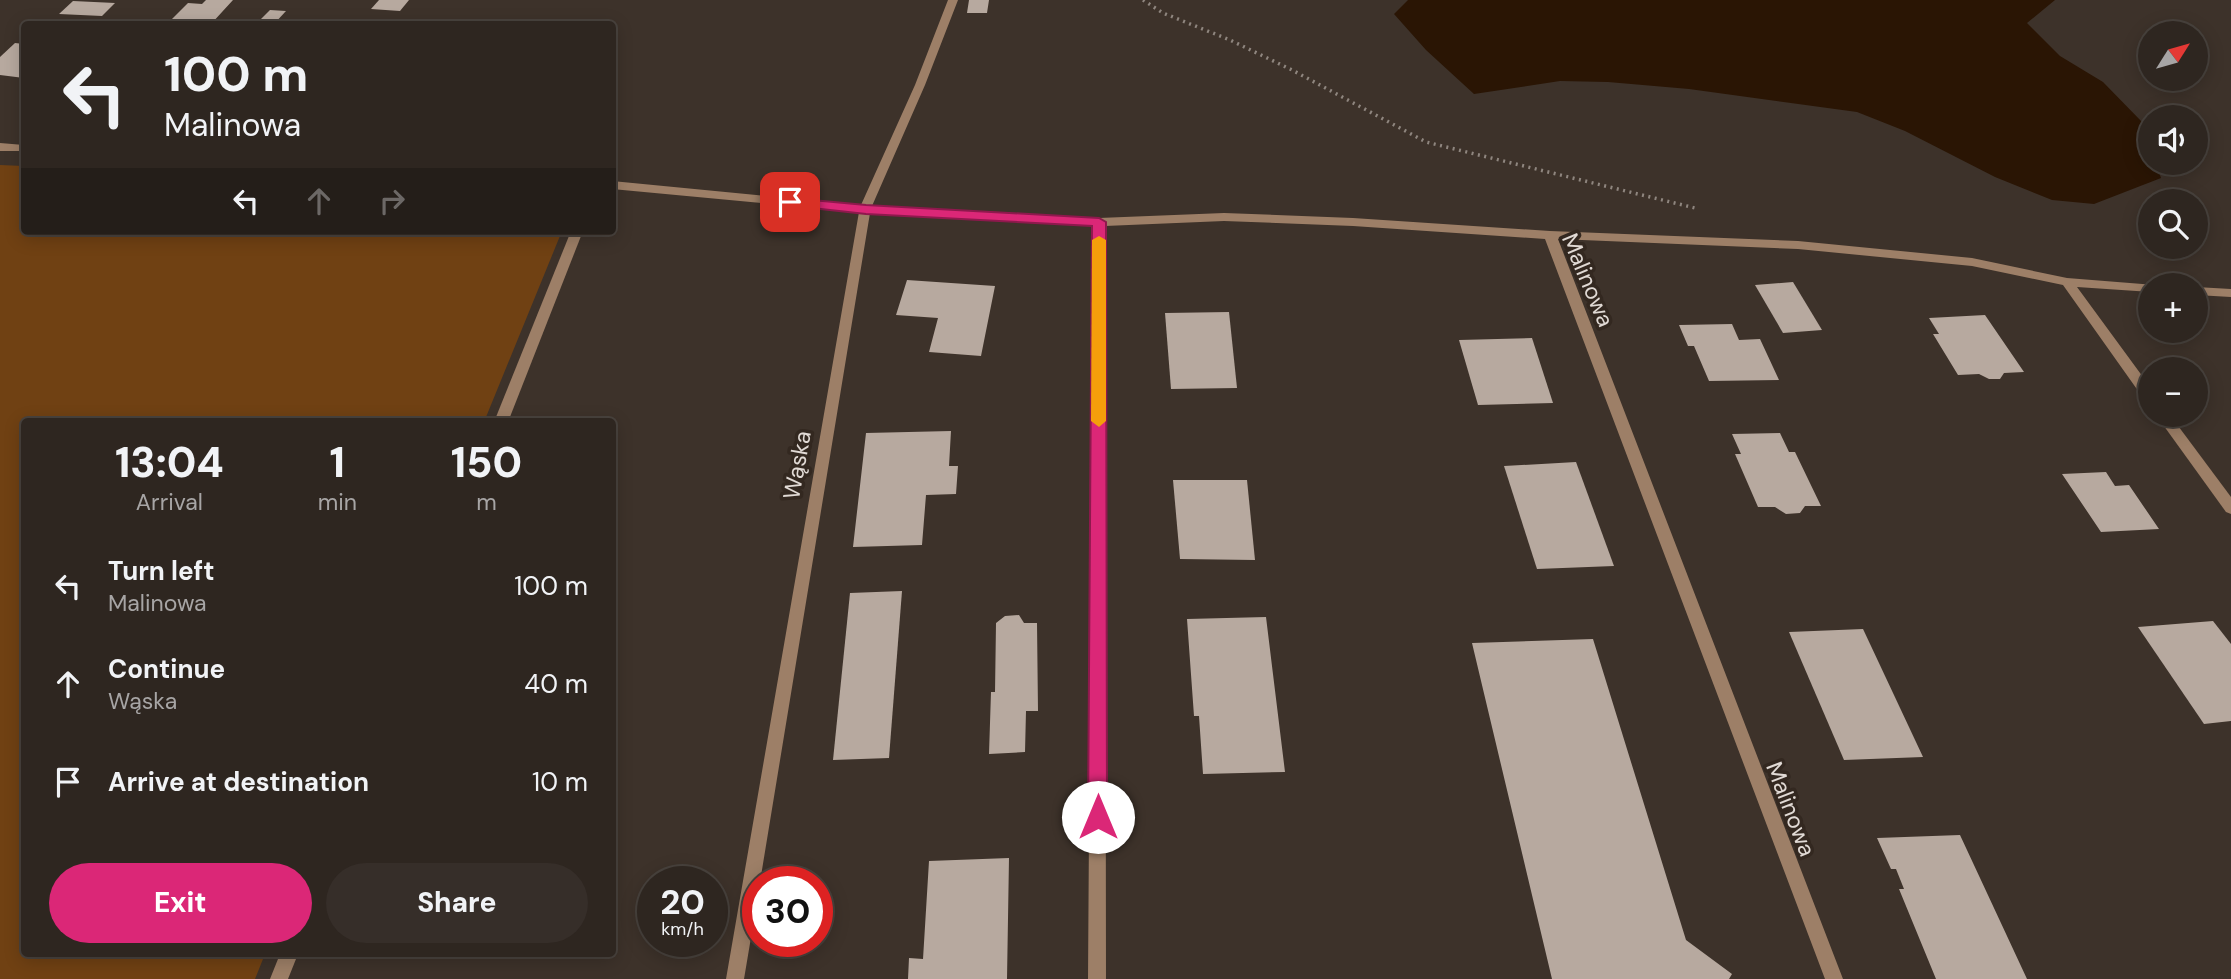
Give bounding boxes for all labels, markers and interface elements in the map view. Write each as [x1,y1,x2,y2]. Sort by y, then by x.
north arrow [2138,21,2208,91]
map controls [2138,21,2208,427]
text: 100 m [164,42,308,106]
icon: left [49,49,140,140]
text: Malinowa [164,104,301,146]
button: sound [2138,105,2208,175]
pin [760,172,820,232]
icon: left [227,182,265,220]
icon: ahead [300,182,338,220]
icon: right [373,182,411,220]
icon: arrive [771,183,809,221]
button: search [2138,189,2208,259]
street label: Malinowa [1555,229,1621,331]
button: + [2138,273,2208,343]
button: − [2138,357,2208,427]
street label: Wąska [776,428,818,502]
text: 13:04 [115,435,224,490]
text: 1 [330,435,345,490]
text: 150 [451,435,522,490]
text: Arrival [136,487,203,517]
text: min [318,487,357,517]
text: m [476,487,497,517]
text: Turn left [108,554,215,588]
icon: left [49,567,87,605]
text: 100 m [514,569,588,603]
text: Malinowa [108,588,207,618]
text: Continue [108,652,225,686]
icon: ahead [49,665,87,703]
text: 40 m [524,667,588,701]
text: Wąska [108,686,177,716]
street label: Malinowa [1759,758,1823,860]
icon: arrive [49,763,87,801]
text: Arrive at destination [108,765,369,799]
text: 10 m [532,765,588,799]
position arrow [1061,780,1135,854]
button: Exit [49,863,312,943]
button: Share [326,863,588,943]
speed limit sign: 30 [742,866,833,957]
text: 20 [660,879,705,925]
text: km/h [661,917,704,941]

